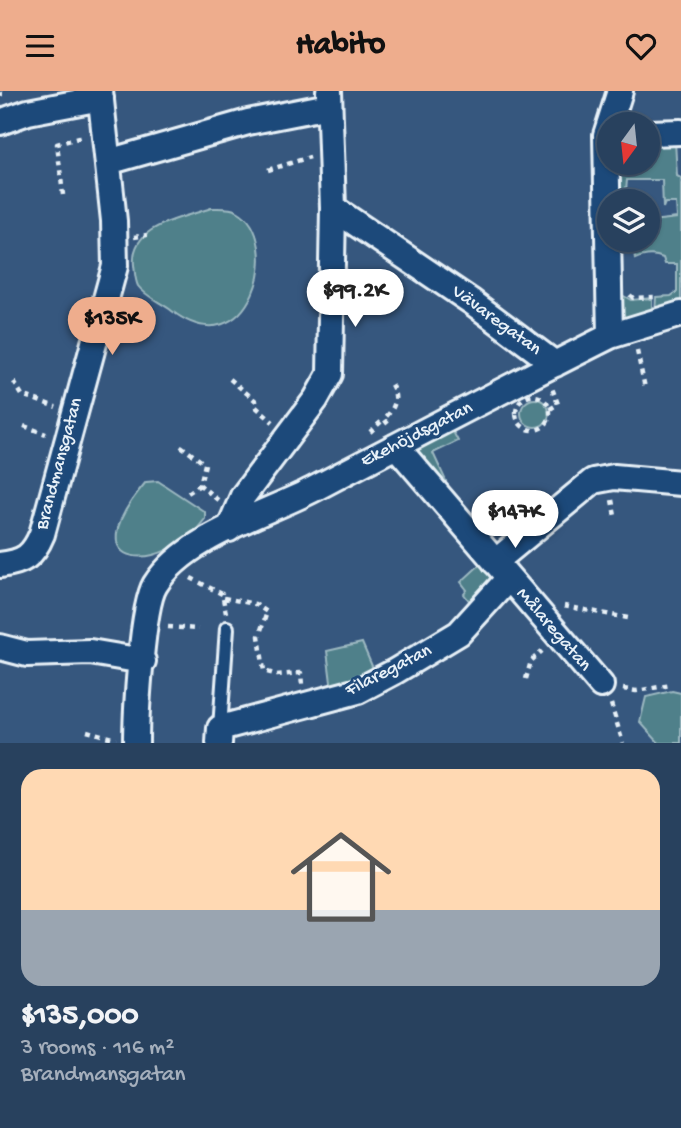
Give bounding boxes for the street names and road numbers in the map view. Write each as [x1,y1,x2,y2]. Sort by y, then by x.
street label: Vävaregatan [446,280,545,361]
street label: Brandmansgatan [31,395,89,534]
street label: Ekehöjdsgatan [357,397,477,473]
street label: Målaregatan [510,583,596,677]
street label: Filaregatan [341,639,436,703]

